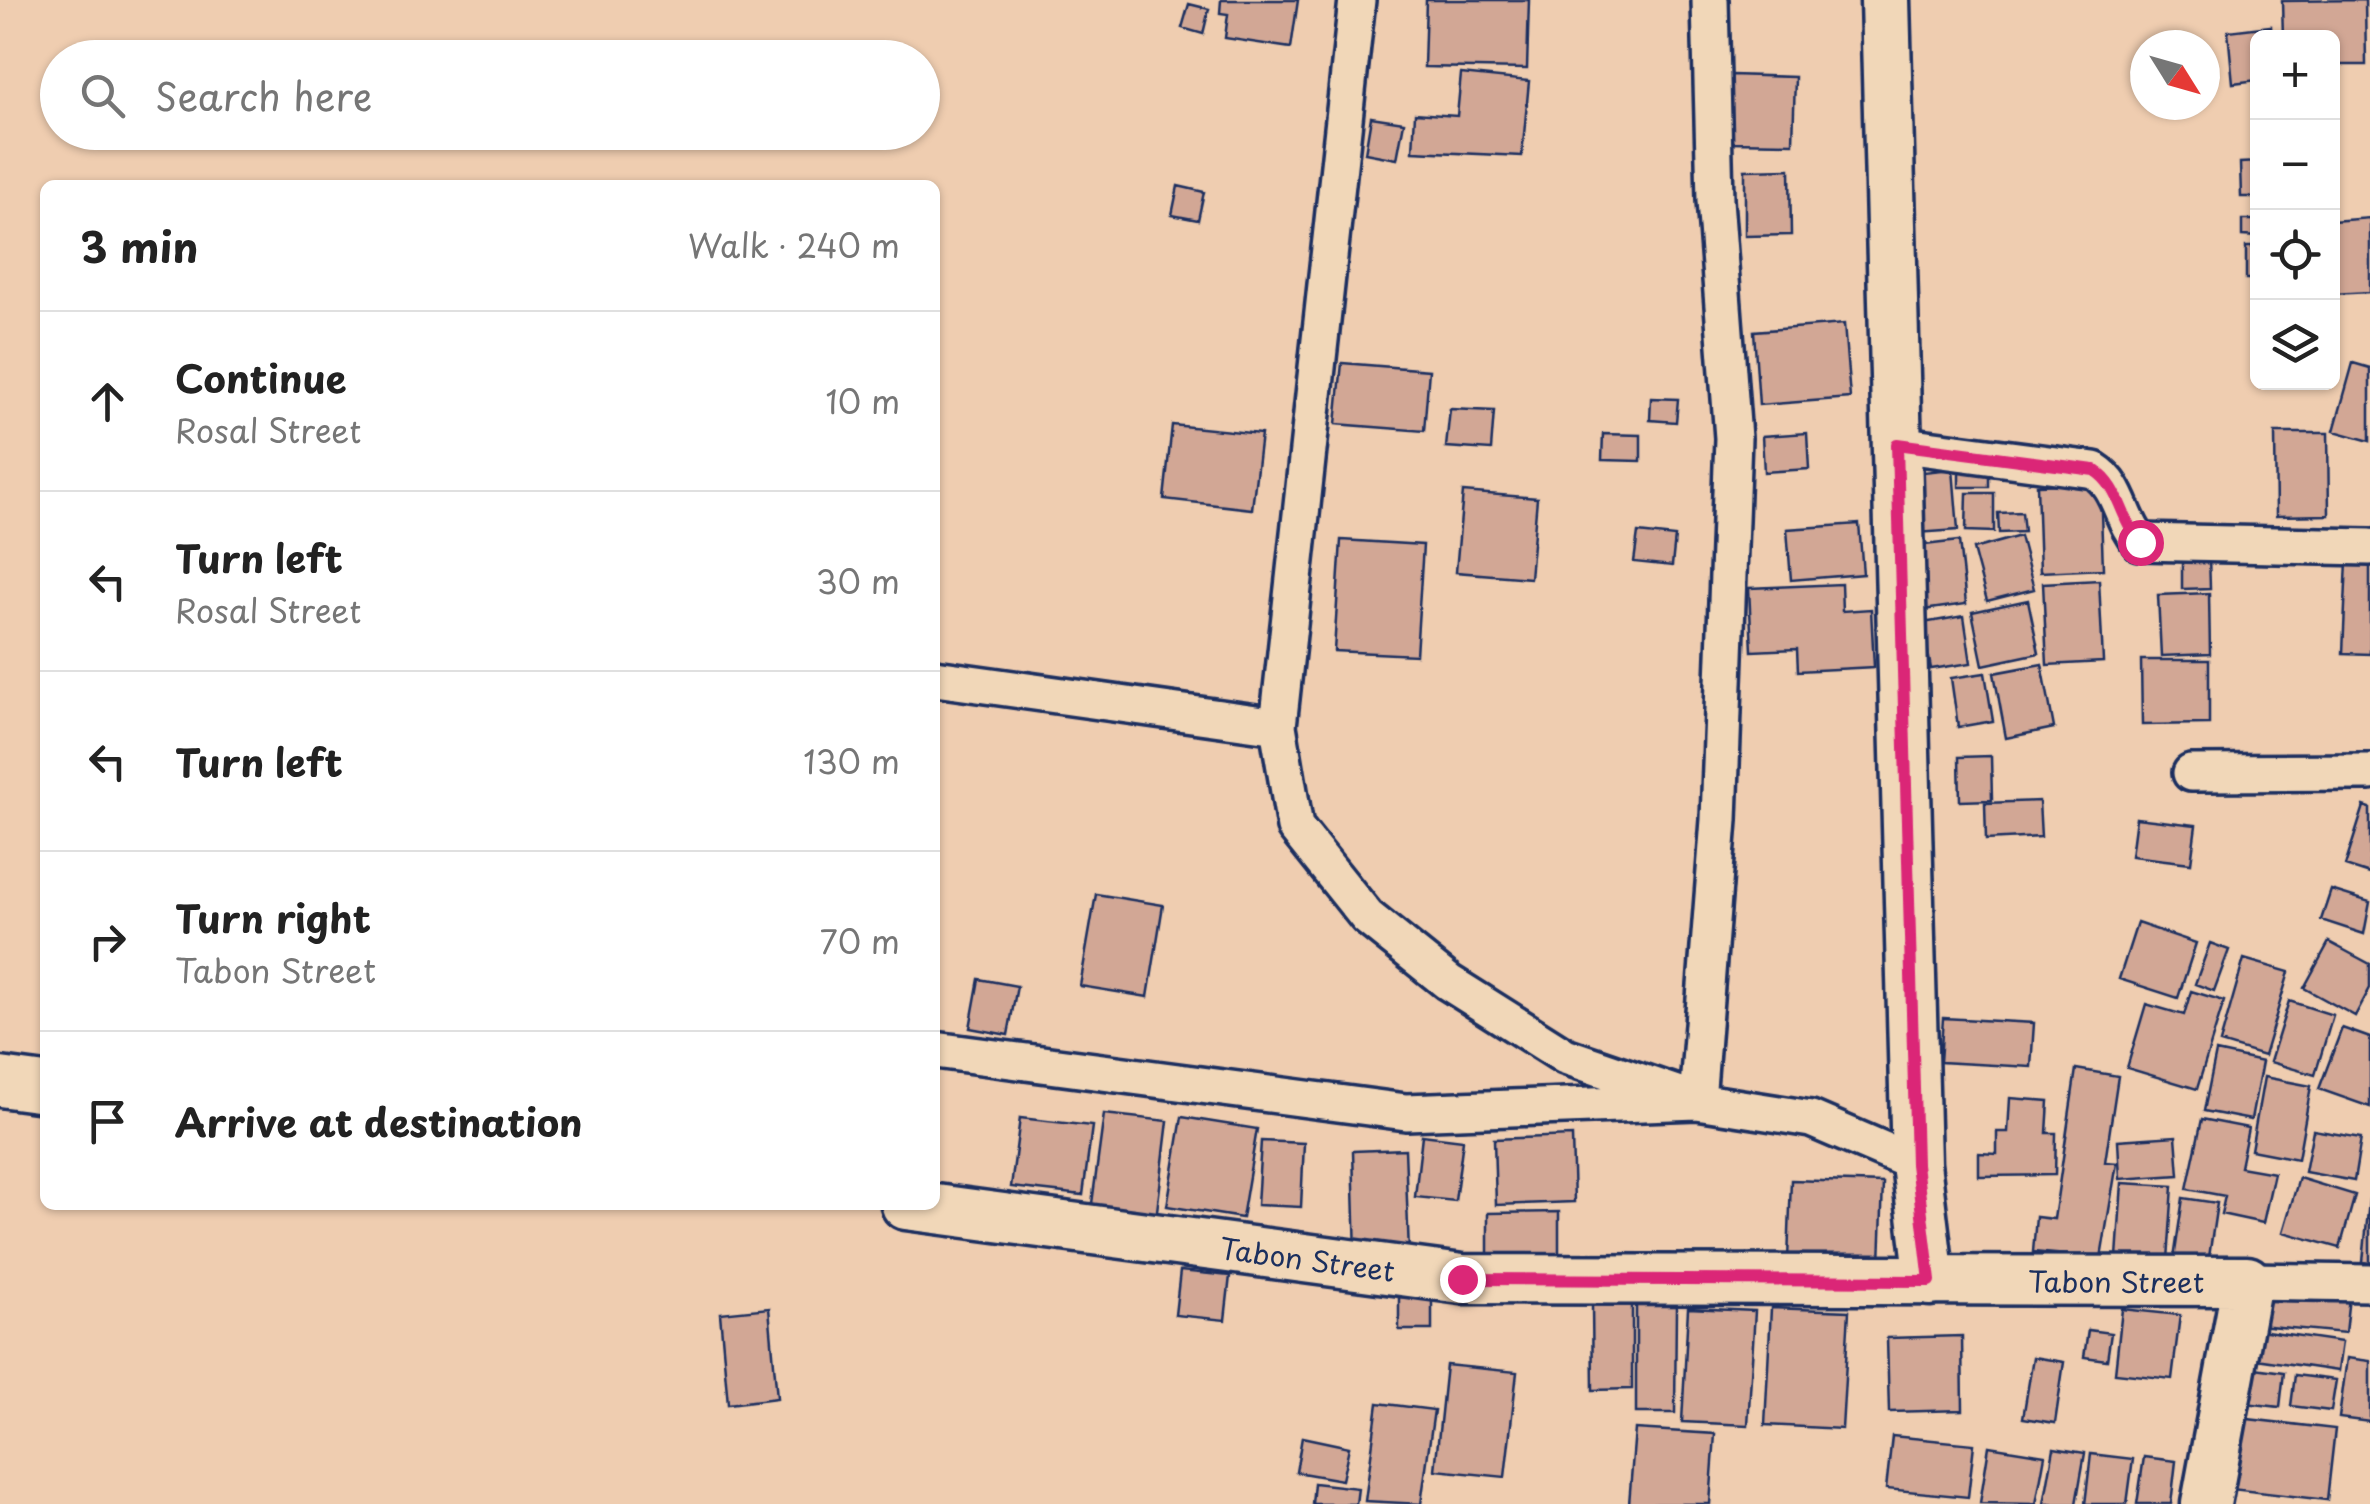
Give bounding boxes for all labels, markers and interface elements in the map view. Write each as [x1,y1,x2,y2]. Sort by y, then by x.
north arrow [2130,30,2220,120]
map controls [2250,30,2340,390]
button: + [2250,30,2340,120]
search box [40,40,940,150]
text: Search here [155,67,372,124]
icon: search [75,68,130,123]
button: − [2250,120,2340,210]
button: locate [2250,210,2340,300]
text: 3 min [80,214,198,277]
text: Walk · 240 m [688,221,900,269]
button: layers [2250,300,2340,390]
text: Continue [175,349,346,406]
icon: ahead [80,374,135,429]
text: 10 m [826,377,900,425]
text: Rosal Street [175,406,361,454]
route start [2118,520,2164,566]
text: Turn left [175,529,343,586]
icon: left [80,554,135,609]
text: 30 m [816,557,900,605]
text: Rosal Street [175,586,361,634]
text: Turn left [175,733,343,790]
icon: left [80,734,135,789]
text: 130 m [803,737,900,785]
text: Turn right [175,889,371,946]
icon: right [80,914,135,969]
text: 70 m [820,917,900,965]
text: Tabon Street [175,946,376,994]
text: Arrive at destination [175,1093,583,1150]
icon: arrive [80,1094,135,1149]
street label: Tabon Street [1217,1226,1398,1291]
route end [1440,1257,1486,1303]
street label: Tabon Street [2028,1259,2204,1302]

